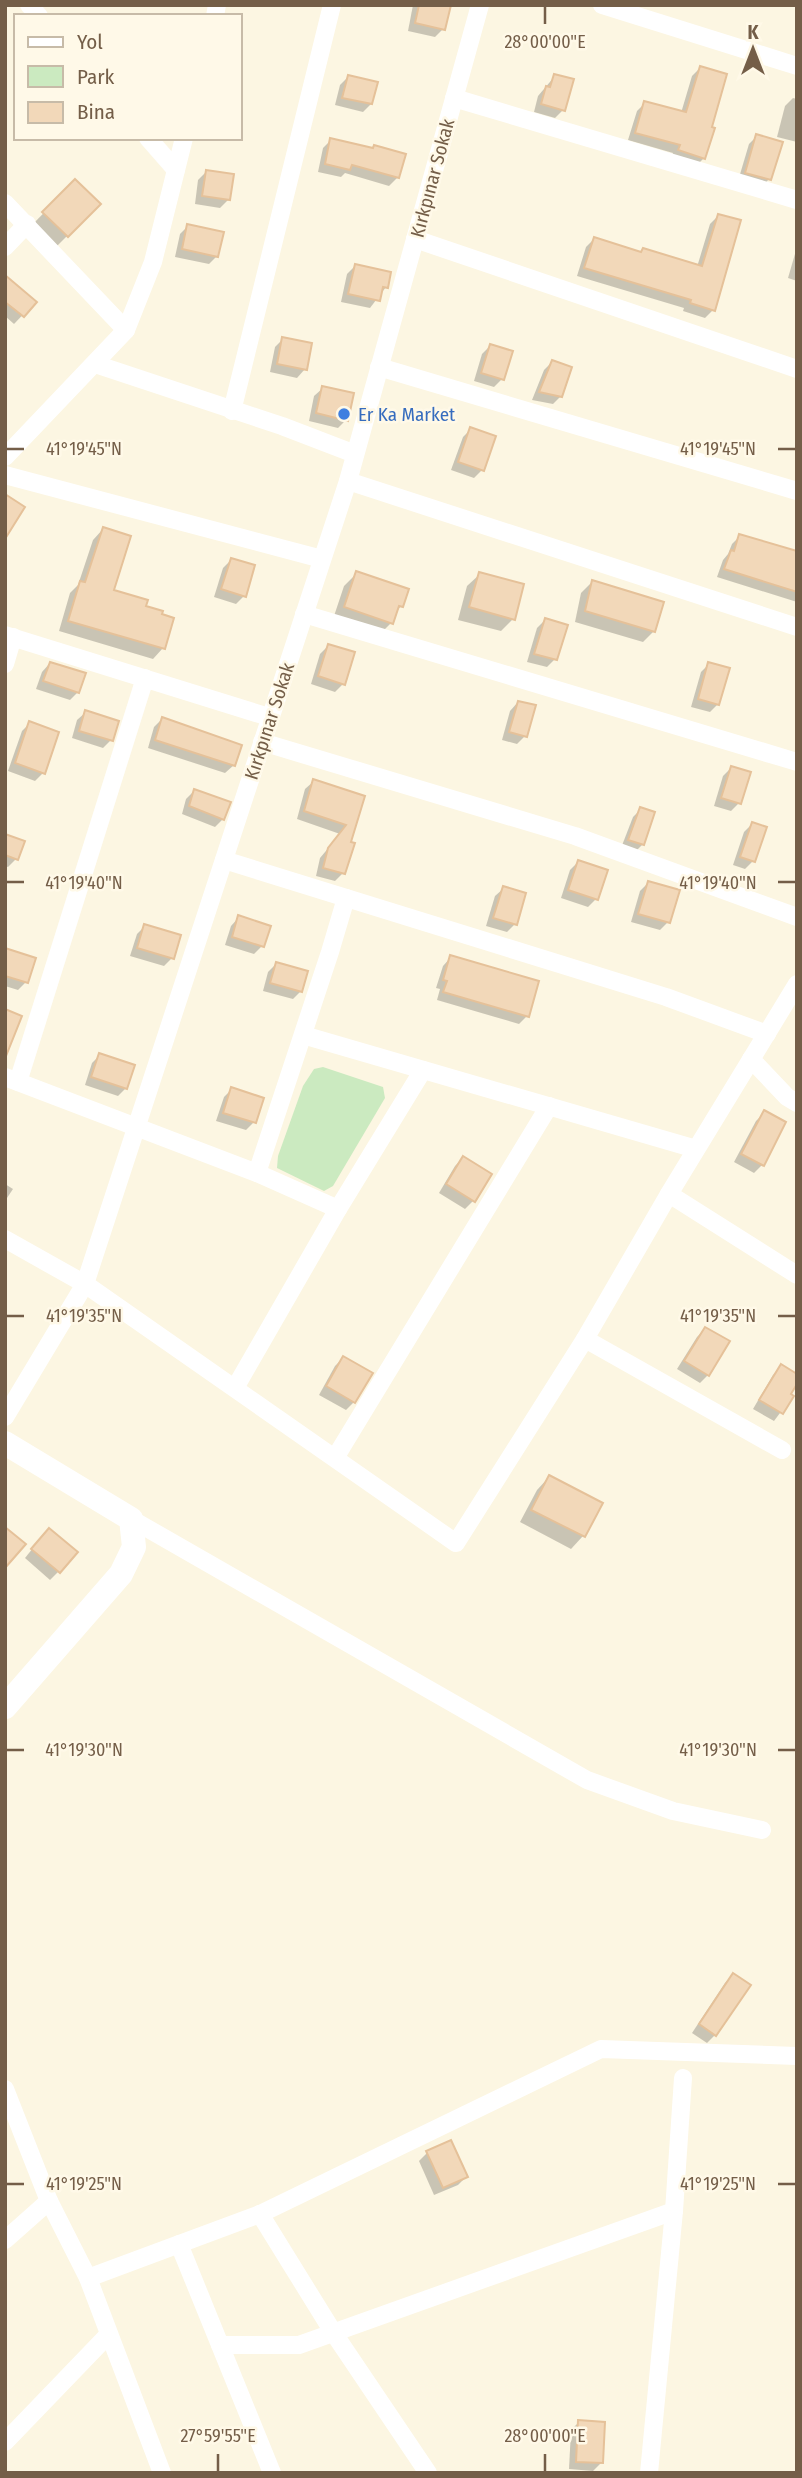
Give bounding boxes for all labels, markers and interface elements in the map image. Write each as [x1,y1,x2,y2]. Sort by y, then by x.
legend [14,14,242,140]
north arrow [718,14,788,84]
text: K [747,21,759,44]
text: Yol [77,29,103,55]
text: 28°00'00"E [504,31,586,53]
text: Park [77,64,115,90]
text: Bina [77,99,115,125]
street label: Kırkpınar Sokak [406,116,459,240]
place label: Er Ka Market [358,403,456,426]
marker: Er Ka Market [336,406,352,422]
text: 41°19'45"N [46,438,122,460]
text: 41°19'45"N [680,438,756,460]
street label: Kırkpınar Sokak [240,660,299,783]
text: 41°19'40"N [45,872,123,894]
text: 41°19'40"N [679,872,757,894]
text: 41°19'35"N [46,1305,122,1327]
text: 41°19'35"N [680,1305,756,1327]
text: 41°19'30"N [45,1739,123,1761]
text: 41°19'30"N [679,1739,757,1761]
text: 41°19'25"N [46,2173,122,2195]
text: 41°19'25"N [680,2173,756,2195]
text: 27°59'55"E [180,2425,256,2447]
text: 28°00'00"E [504,2425,586,2447]

